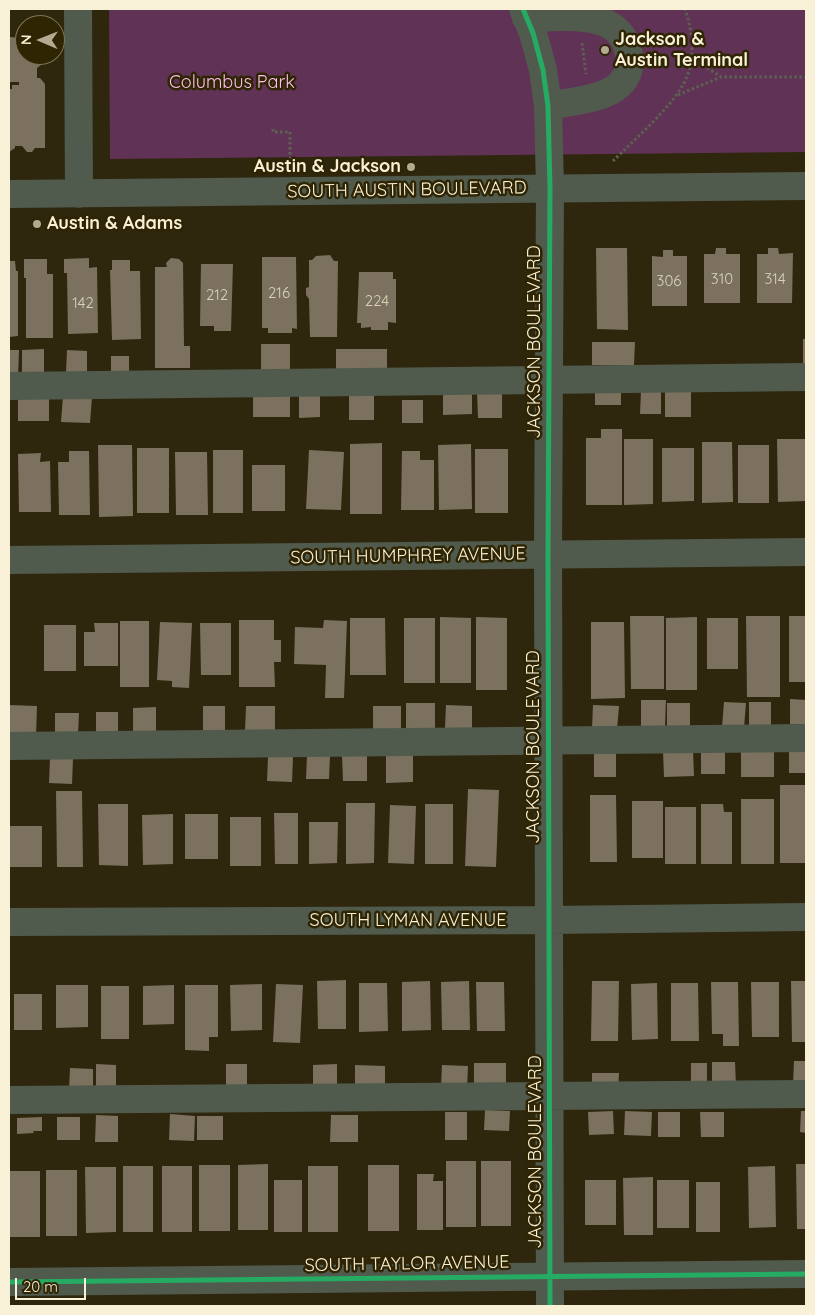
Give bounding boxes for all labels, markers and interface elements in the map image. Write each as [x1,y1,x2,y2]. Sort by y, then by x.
north arrow [15,15,65,65]
place label: Jackson & Austin Terminal [615,29,748,72]
text: N [17,34,35,45]
marker: Jackson & Austin Terminal [599,44,611,56]
park label: Columbus Park [169,72,295,94]
place label: Austin & Jackson [254,156,401,178]
marker: Austin & Jackson [405,161,417,173]
street label: SOUTH AUSTIN BOULEVARD [287,177,527,203]
place label: Austin & Adams [47,213,182,235]
marker: Austin & Adams [31,218,43,230]
street label: JACKSON BOULEVARD [524,245,546,439]
house number: 310 [711,270,733,288]
house number: 314 [764,270,786,288]
house number: 306 [657,272,681,290]
house number: 216 [268,284,290,302]
house number: 212 [206,286,228,304]
house number: 224 [365,292,389,310]
house number: 142 [72,294,94,312]
street label: SOUTH HUMPHREY AVENUE [290,543,526,569]
street label: JACKSON BOULEVARD [523,650,545,844]
street label: SOUTH LYMAN AVENUE [310,910,506,932]
street label: JACKSON BOULEVARD [525,1055,547,1249]
street label: SOUTH TAYLOR AVENUE [304,1251,510,1277]
scale bar [18,1268,89,1300]
text: 20 m [23,1277,58,1296]

